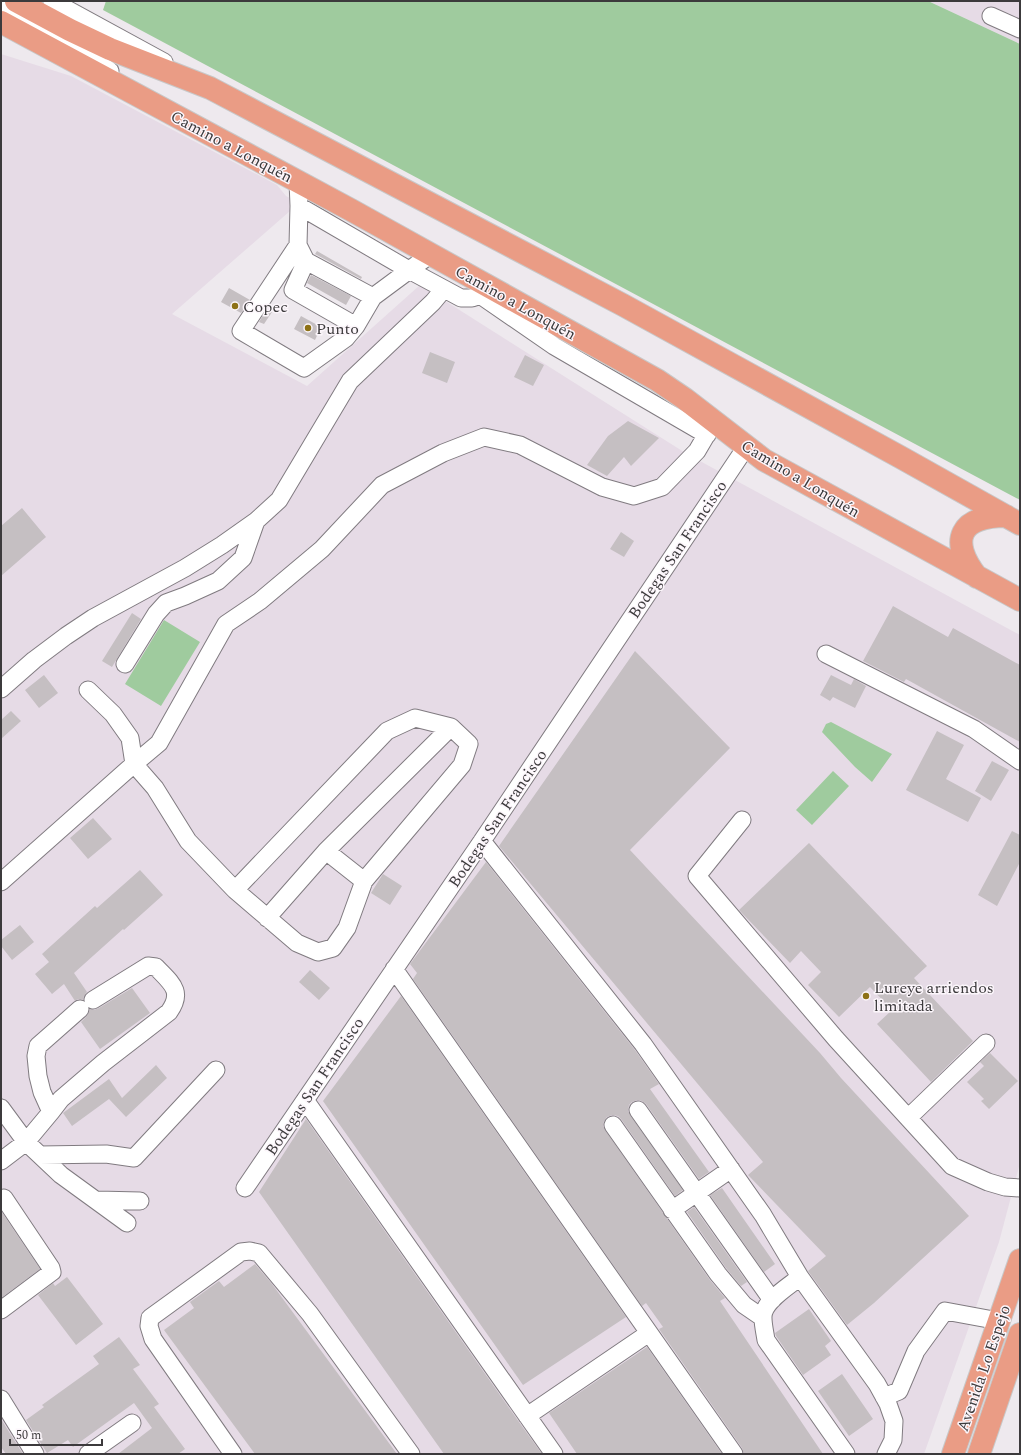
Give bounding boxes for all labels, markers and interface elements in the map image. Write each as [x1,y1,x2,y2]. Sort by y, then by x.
street label: Camino a Lonquén [166,105,297,189]
street label: Camino a Lonquén [451,260,580,346]
place label: Copec [243,295,288,319]
marker: Copec [230,301,240,311]
place label: Punto [316,317,359,341]
marker: Punto [303,323,313,333]
street label: Camino a Lonquén [736,434,864,524]
street label: Bodegas San Francisco [623,476,733,624]
street label: Bodegas San Francisco [443,745,553,893]
place label: Lureye arriendos limitada [874,976,994,1018]
marker: Lureye arriendos limitada [861,991,871,1001]
street label: Bodegas San Francisco [260,1013,370,1161]
street label: Avenida Lo Espejo [951,1302,1017,1435]
scale bar [10,1421,102,1447]
text: 50 m [16,1426,41,1445]

